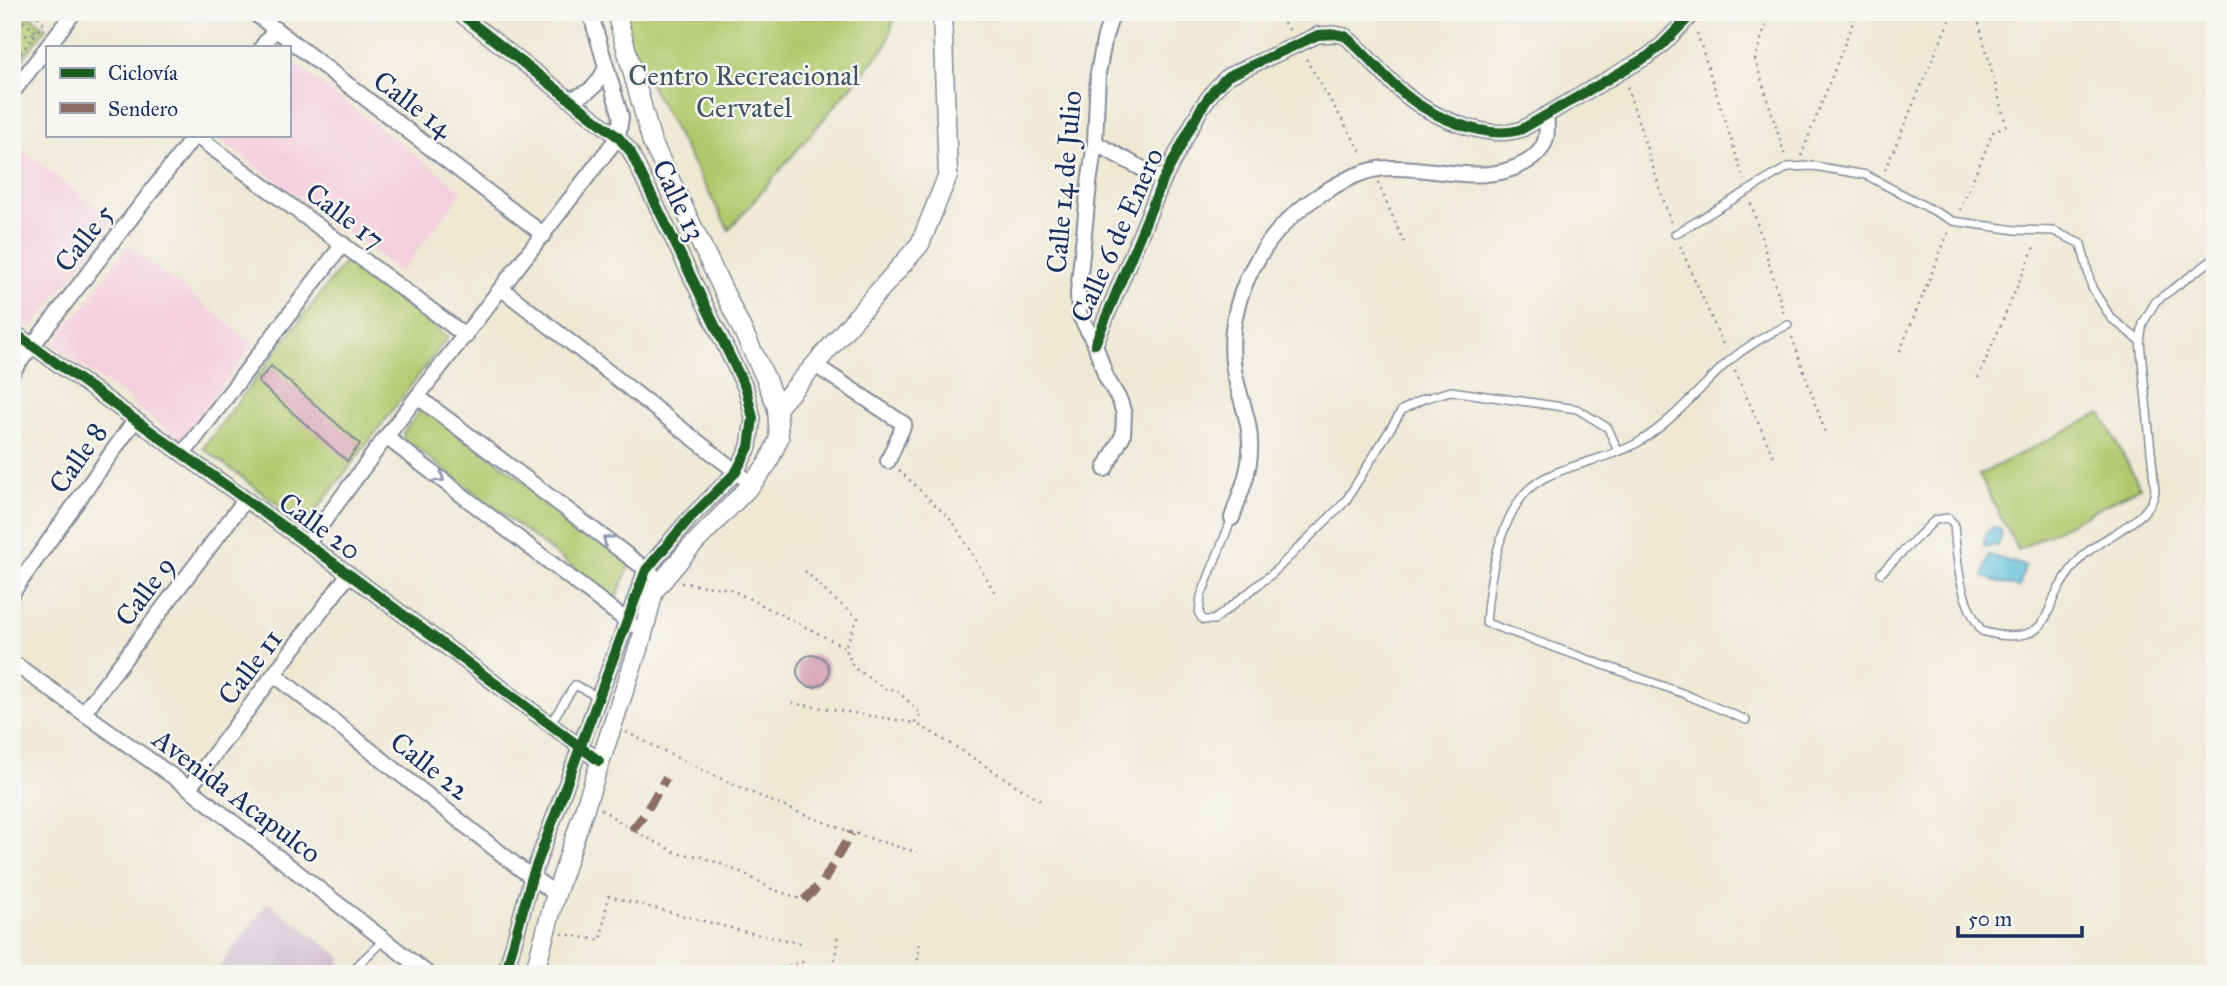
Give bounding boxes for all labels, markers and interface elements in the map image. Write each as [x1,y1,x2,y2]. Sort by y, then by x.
legend [46,46,290,136]
park label: Centro Recreacional Cervatel [628,58,860,125]
text: Ciclovía [108,60,178,86]
street label: Calle 14 [366,63,461,146]
street label: Calle 14 de Julio [1039,89,1089,275]
text: Sendero [108,96,178,122]
street label: Calle 6 de Enero [1063,142,1171,328]
street label: Calle 13 [644,154,714,246]
street label: Calle 17 [299,175,391,257]
street label: Calle 5 [47,197,121,279]
street label: Calle 8 [41,416,115,500]
one-way arrow [432,470,445,483]
street label: Calle 20 [272,484,368,568]
one-way arrow [602,536,614,548]
street label: Calle 9 [107,549,183,633]
street label: Calle 11 [210,622,290,712]
street label: Avenida Acapulco [145,721,328,871]
street label: Calle 22 [383,724,477,808]
scale bar [1958,895,2082,939]
text: 50 m [1968,906,2013,932]

